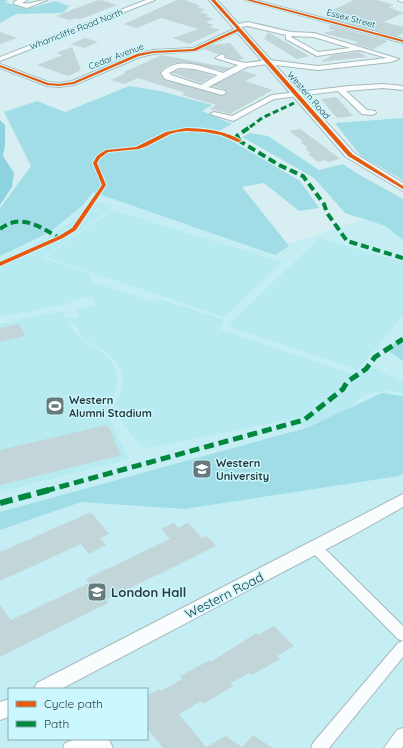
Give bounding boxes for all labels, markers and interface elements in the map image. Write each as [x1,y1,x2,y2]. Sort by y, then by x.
street label: Wharncliffe Road North [28,6,124,52]
street label: Essex Street [325,6,377,30]
street label: Cedar Avenue [87,40,145,72]
street label: Western Road [285,69,333,121]
place label: Western Alumni Stadium [69,393,152,420]
sports icon: Western Alumni Stadium [44,395,66,417]
place label: Western University [216,456,269,483]
school or university icon: Western University [191,458,213,480]
street label: Western Road [182,568,266,622]
school or university icon: London Hall [86,581,108,603]
place label: London Hall [111,584,186,600]
legend [8,688,148,740]
text: Cycle path [44,696,103,711]
text: Path [44,716,69,731]

